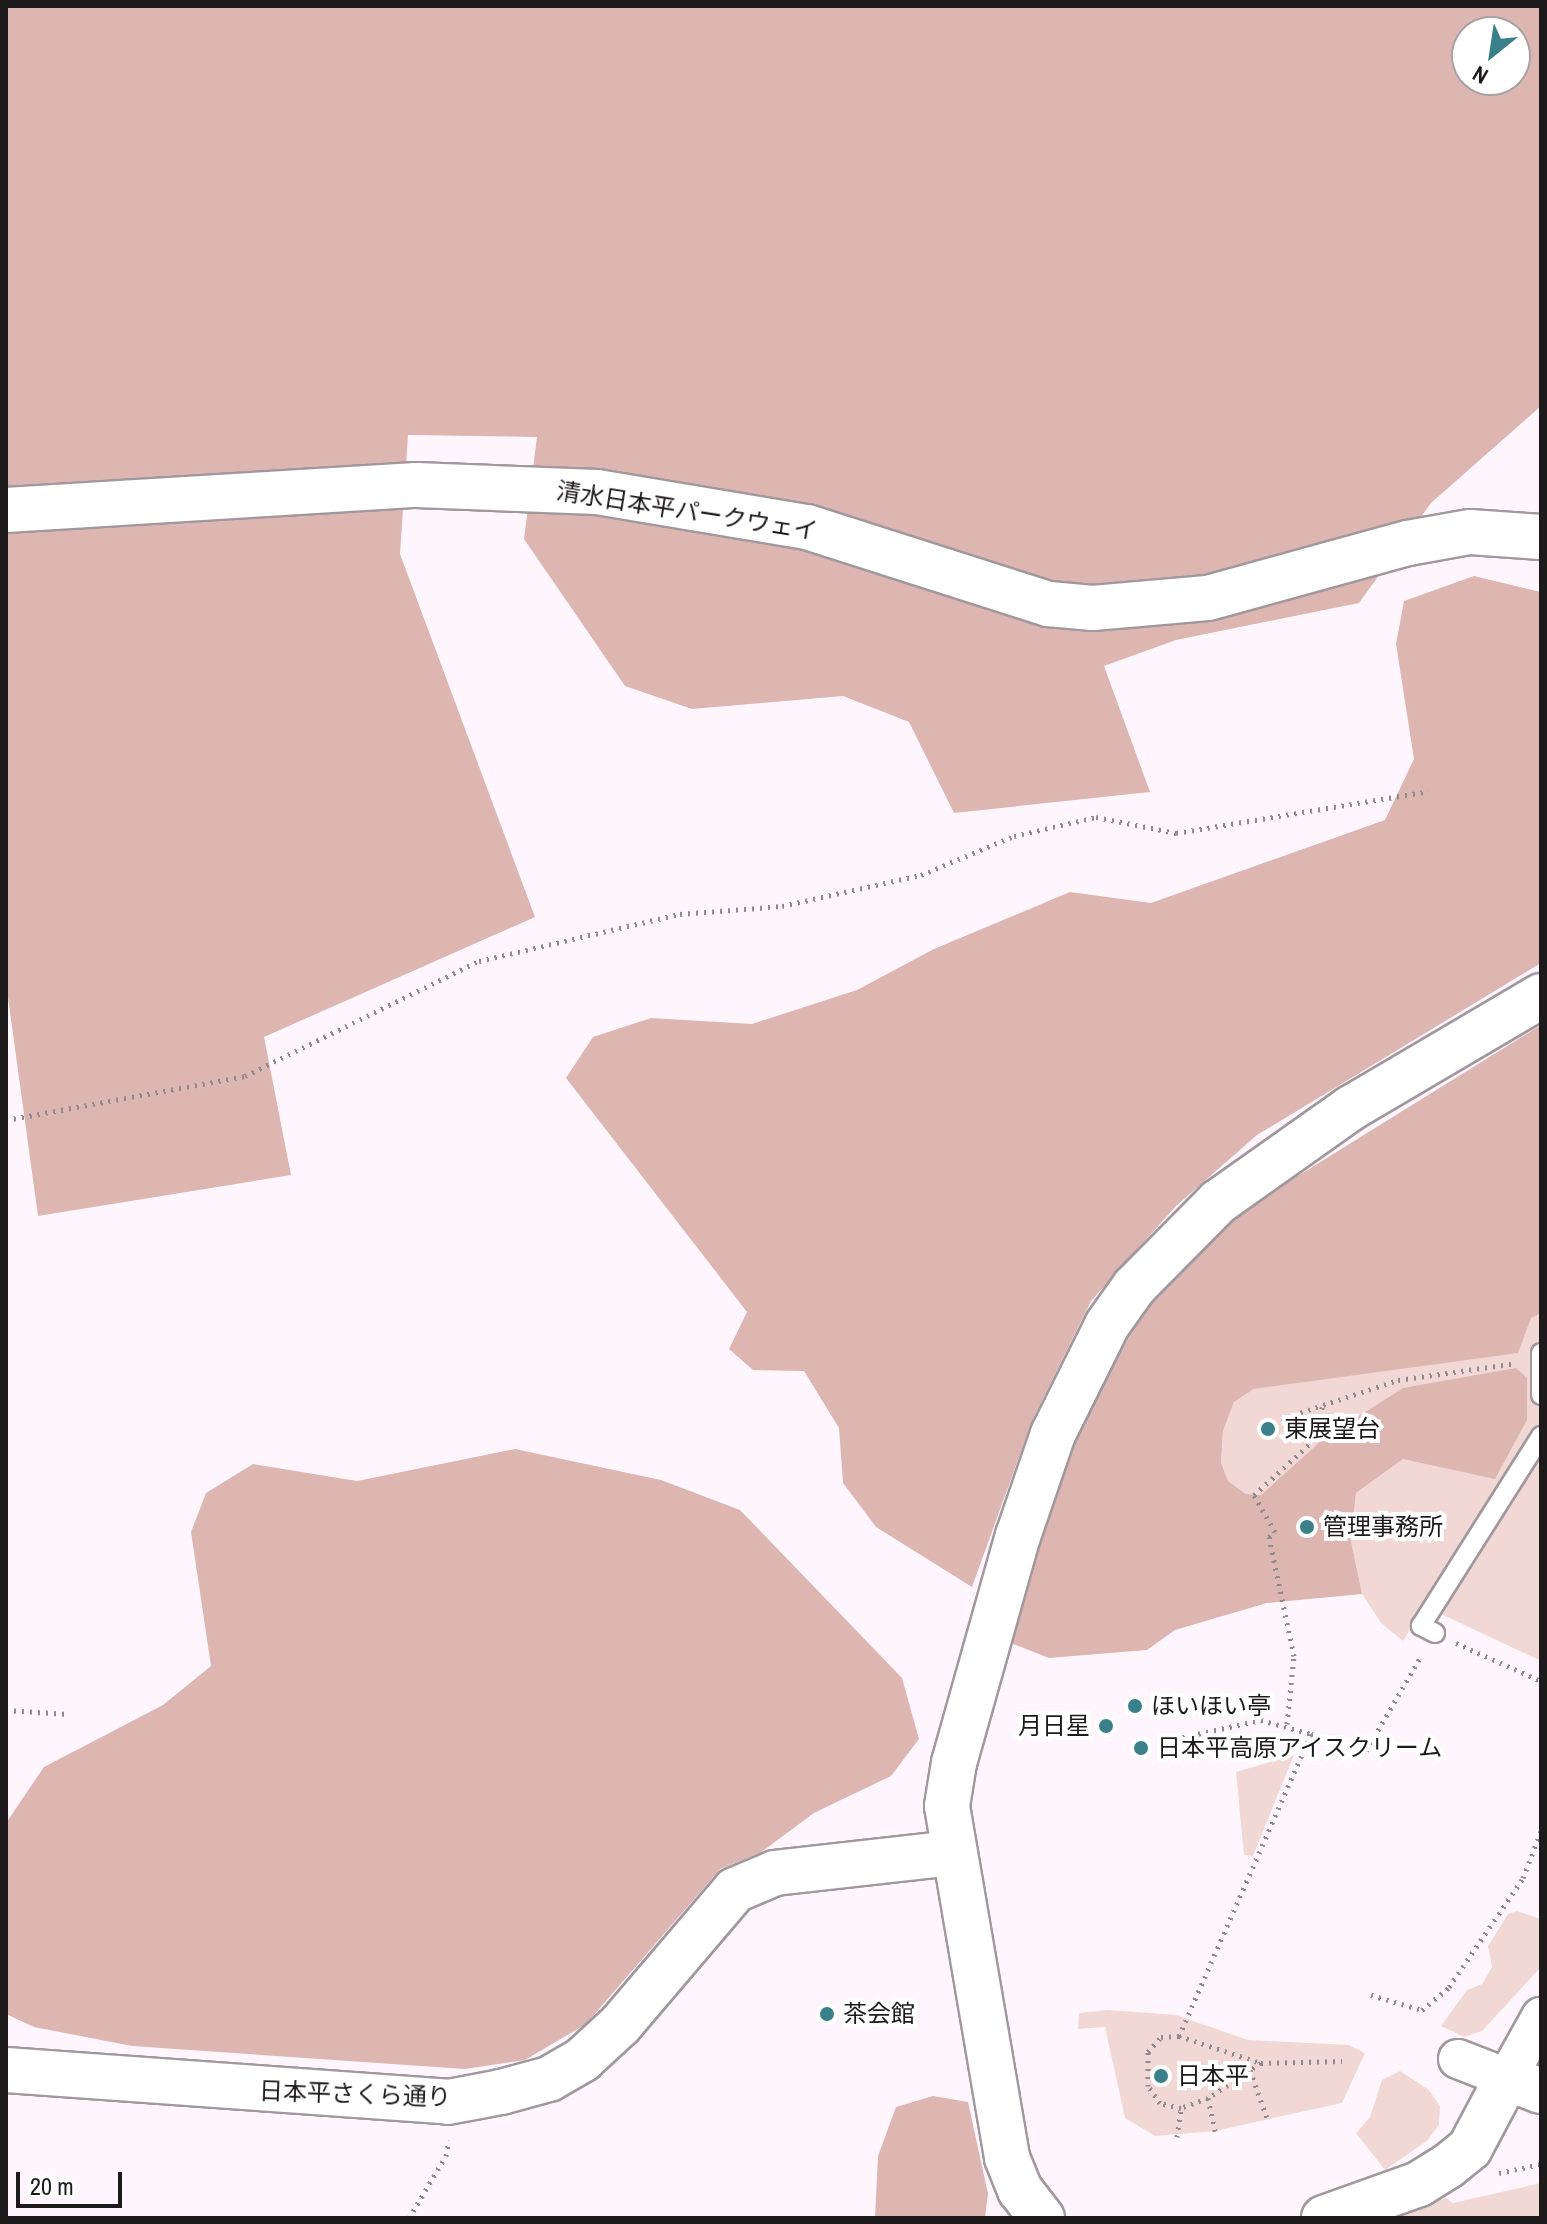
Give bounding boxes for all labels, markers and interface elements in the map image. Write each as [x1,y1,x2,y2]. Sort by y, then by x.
north arrow [1451,16,1531,96]
text: N [1467,59,1493,91]
street label: 清水日本平パークウェイ [554,476,820,546]
place label: 東展望台 [1284,1415,1380,1443]
marker: 東展望台 [1259,1420,1277,1438]
place label: 管理事務所 [1323,1513,1443,1541]
marker: 管理事務所 [1298,1518,1316,1536]
place label: ほいほい亭 [1151,1692,1271,1720]
marker: ほいほい亭 [1126,1697,1144,1715]
place label: 月日星 [1018,1712,1090,1740]
marker: 月日星 [1097,1717,1115,1735]
place label: 日本平高原アイスクリーム [1157,1734,1445,1762]
marker: 日本平高原アイスクリーム [1132,1739,1150,1757]
place label: 茶会館 [843,2000,915,2028]
marker: 茶会館 [818,2005,836,2023]
place label: 日本平 [1177,2062,1249,2090]
marker: 日本平 [1152,2067,1170,2085]
street label: 日本平さくら通り [259,2076,451,2112]
scale bar [20,2156,126,2206]
text: 20 m [30,2170,74,2202]

